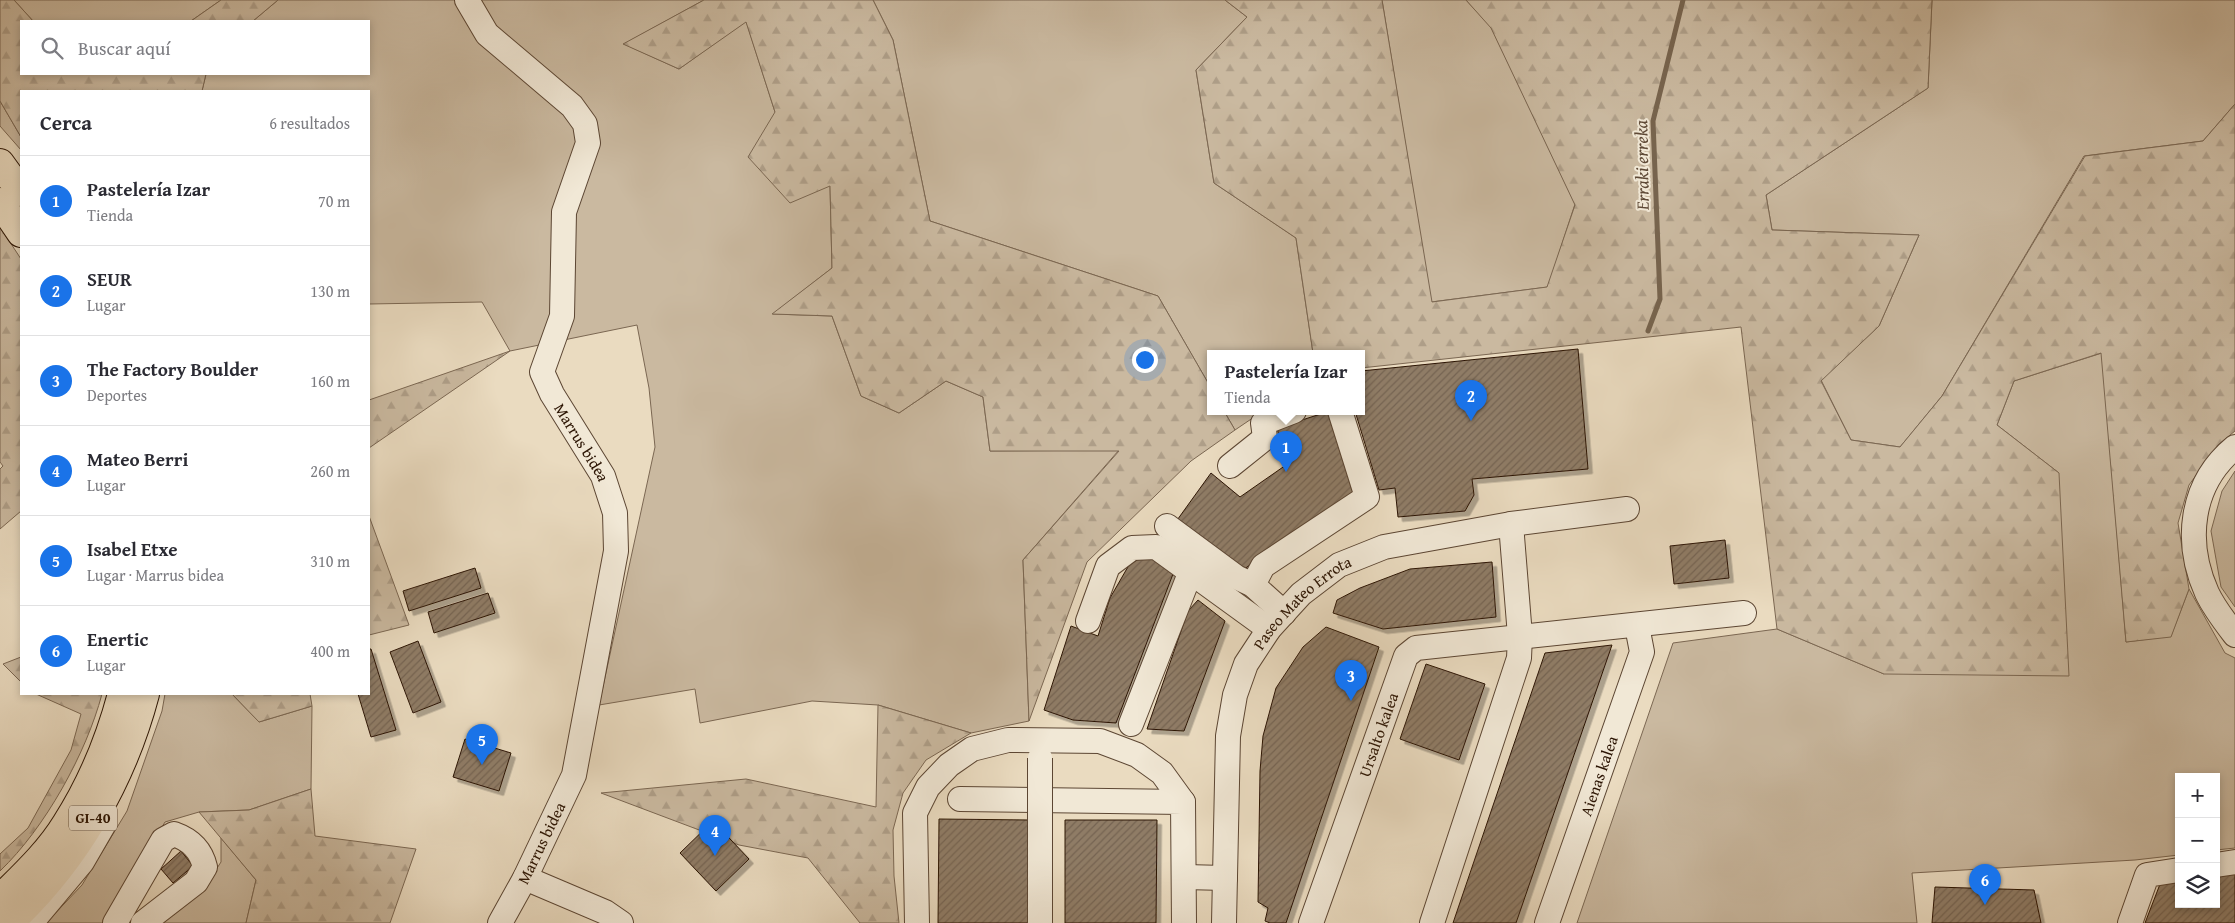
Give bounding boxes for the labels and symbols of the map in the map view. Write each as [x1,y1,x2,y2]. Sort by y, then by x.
water label: Erraki erreka [1627,119,1656,211]
your location [1132,347,1158,373]
pin: 2 [1455,380,1487,421]
street label: Marrus bidea [548,398,616,485]
pin: 1 [1270,431,1302,472]
street label: Paseo Mateo Errota [1247,549,1355,654]
pin: 3 [1335,660,1367,701]
street label: Ursalto kalea [1352,689,1404,780]
pin: 5 [466,724,498,765]
street label: Aienas kalea [1573,732,1624,819]
street label: Marrus bidea [511,797,571,888]
road number: GI-40 [69,806,117,830]
pin: 4 [699,815,731,856]
pin: 6 [1969,864,2001,905]

